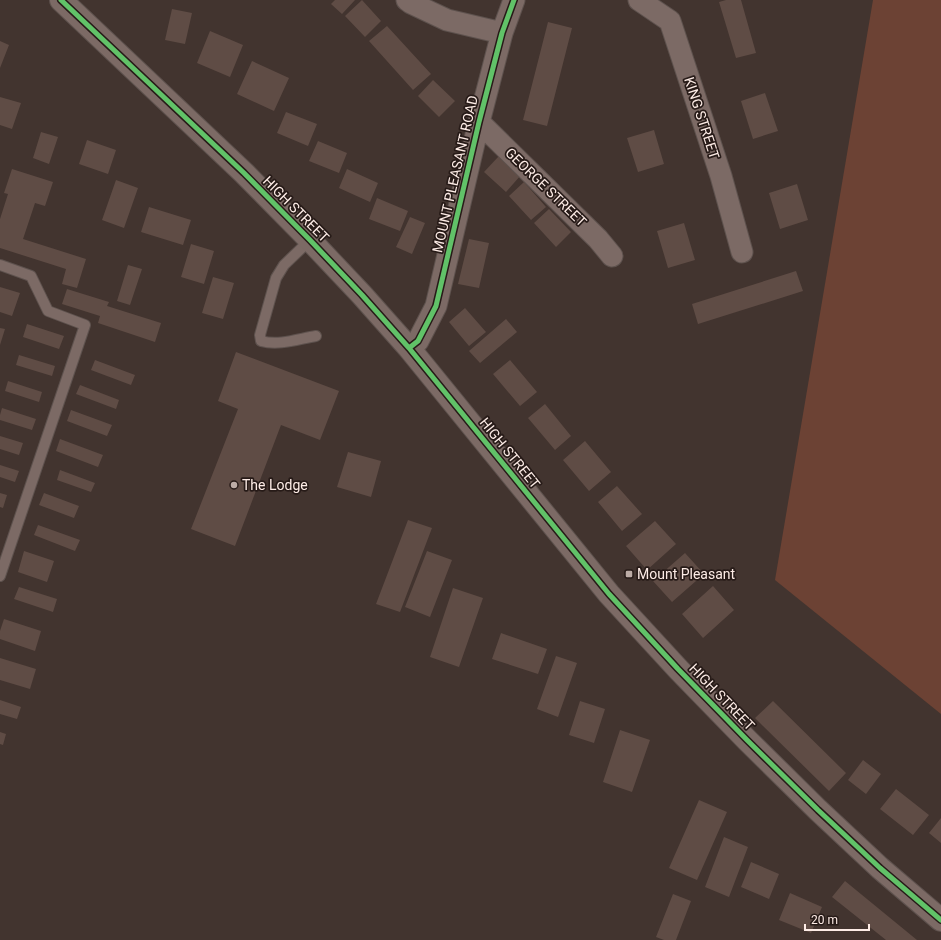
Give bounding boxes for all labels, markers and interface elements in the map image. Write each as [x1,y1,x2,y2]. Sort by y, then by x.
street label: KING STREET [681,75,723,162]
street label: MOUNT PLEASANT ROAD [429,94,481,254]
street label: GEORGE STREET [502,144,590,230]
street label: HIGH STREET [260,173,333,246]
street label: HIGH STREET [477,414,544,492]
place label: The Lodge [242,477,308,493]
marker: The Lodge [229,480,239,490]
place label: Mount Pleasant [637,566,736,582]
marker: Mount Pleasant [624,569,634,579]
street label: HIGH STREET [686,660,758,734]
scale bar [805,906,869,932]
text: 20 m [811,913,838,927]

